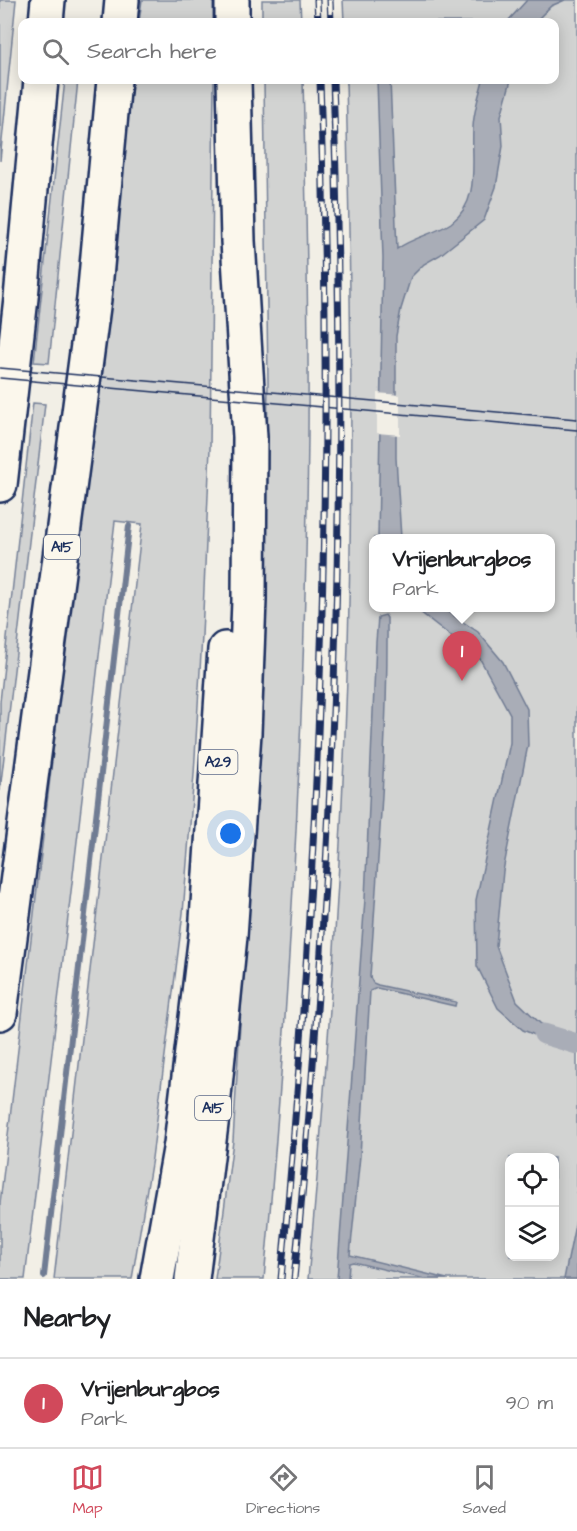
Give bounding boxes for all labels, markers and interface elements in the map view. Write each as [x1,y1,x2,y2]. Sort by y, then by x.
search box [18,18,559,84]
icon: search [39,35,72,68]
text: Search here [87,36,217,67]
popup [369,534,555,612]
road number: A15 [44,535,80,559]
text: Vrijenburgbos [393,544,531,575]
text: Park [393,575,439,603]
pin: 1 [442,632,482,681]
road number: A29 [198,750,238,774]
your location [216,819,245,848]
road number: A15 [195,1096,231,1120]
map controls [505,1153,559,1261]
button: locate [505,1153,559,1207]
button: layers [505,1207,559,1261]
text: Nearby [24,1300,111,1336]
text: Vrijenburgbos [81,1374,220,1405]
text: 1 [42,1389,45,1417]
text: 90 m [505,1389,553,1417]
text: Park [81,1405,127,1433]
tab: Map [71,1461,104,1519]
tab: Directions [246,1461,320,1519]
tab: Saved [462,1461,506,1519]

